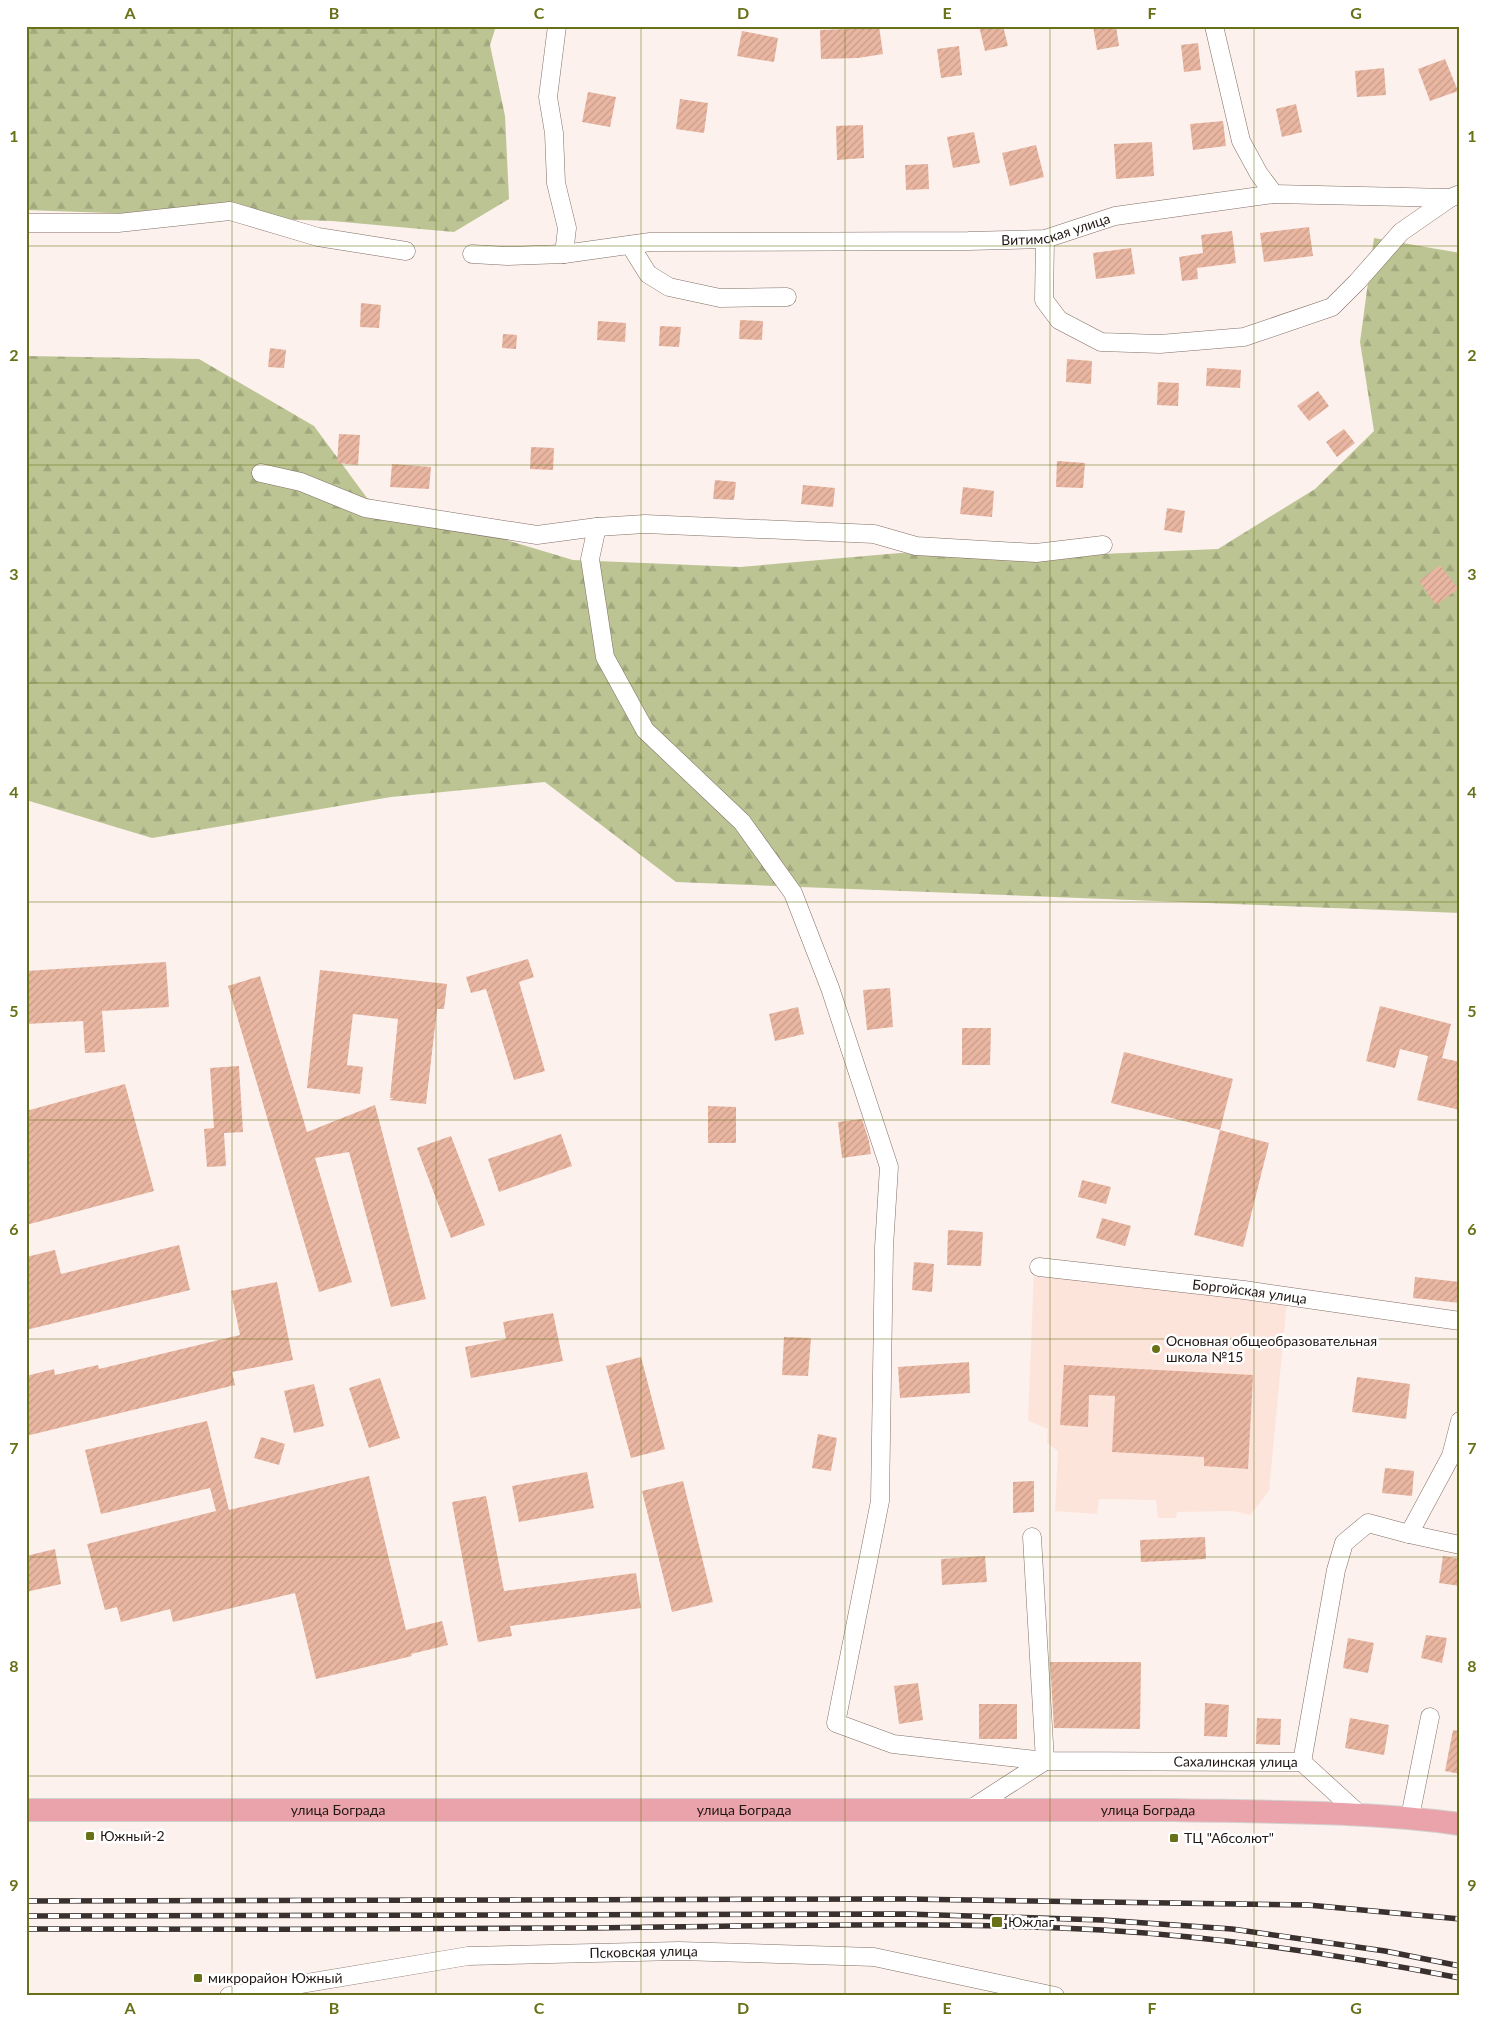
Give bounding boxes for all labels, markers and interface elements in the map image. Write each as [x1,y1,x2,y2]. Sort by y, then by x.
text: A [123,3,136,22]
text: B [329,3,339,22]
text: C [534,3,545,22]
text: D [737,3,749,22]
text: E [942,3,952,22]
text: F [1147,3,1157,22]
text: G [1350,3,1362,22]
text: 1 [9,126,19,145]
text: 1 [1467,126,1477,145]
street label: Витимская улица [1001,209,1112,248]
text: 2 [9,345,19,364]
text: 2 [1467,345,1477,364]
text: 3 [9,564,19,583]
text: 3 [1467,564,1477,583]
text: 4 [9,782,19,801]
text: 4 [1467,782,1477,801]
text: 5 [9,1001,19,1020]
text: 5 [1467,1001,1477,1020]
text: 6 [9,1219,19,1238]
text: 6 [1467,1219,1477,1238]
street label: Боргойская улица [1191,1275,1308,1307]
place label: Основная общеобразовательная школа №15 [1166,1332,1377,1365]
marker: Основная общеобразовательная школа №15 [1150,1343,1162,1355]
text: 7 [9,1438,19,1457]
text: 7 [1467,1438,1477,1457]
text: 8 [9,1656,19,1675]
text: 8 [1467,1656,1477,1675]
street label: Сахалинская улица [1174,1753,1298,1770]
street label: улица Бограда [291,1801,385,1818]
street label: улица Бограда [697,1801,791,1818]
street label: улица Бограда [1101,1801,1196,1818]
place label: Южный-2 [100,1827,165,1844]
place label: ТЦ "Абсолют" [1184,1829,1274,1846]
marker: Южный-2 [84,1830,96,1842]
marker: ТЦ "Абсолют" [1168,1832,1180,1844]
text: 9 [9,1875,19,1894]
text: 9 [1467,1875,1477,1894]
place label: Южлаг [1008,1913,1055,1930]
marker: Южлаг [990,1915,1004,1929]
street label: Псковская улица [589,1942,698,1961]
place label: микрорайон Южный [208,1969,343,1986]
marker: микрорайон Южный [192,1972,204,1984]
text: A [123,1998,136,2017]
text: B [329,1998,339,2017]
text: C [534,1998,545,2017]
text: D [737,1998,749,2017]
text: E [942,1998,952,2017]
text: F [1147,1998,1157,2017]
text: G [1350,1998,1362,2017]

